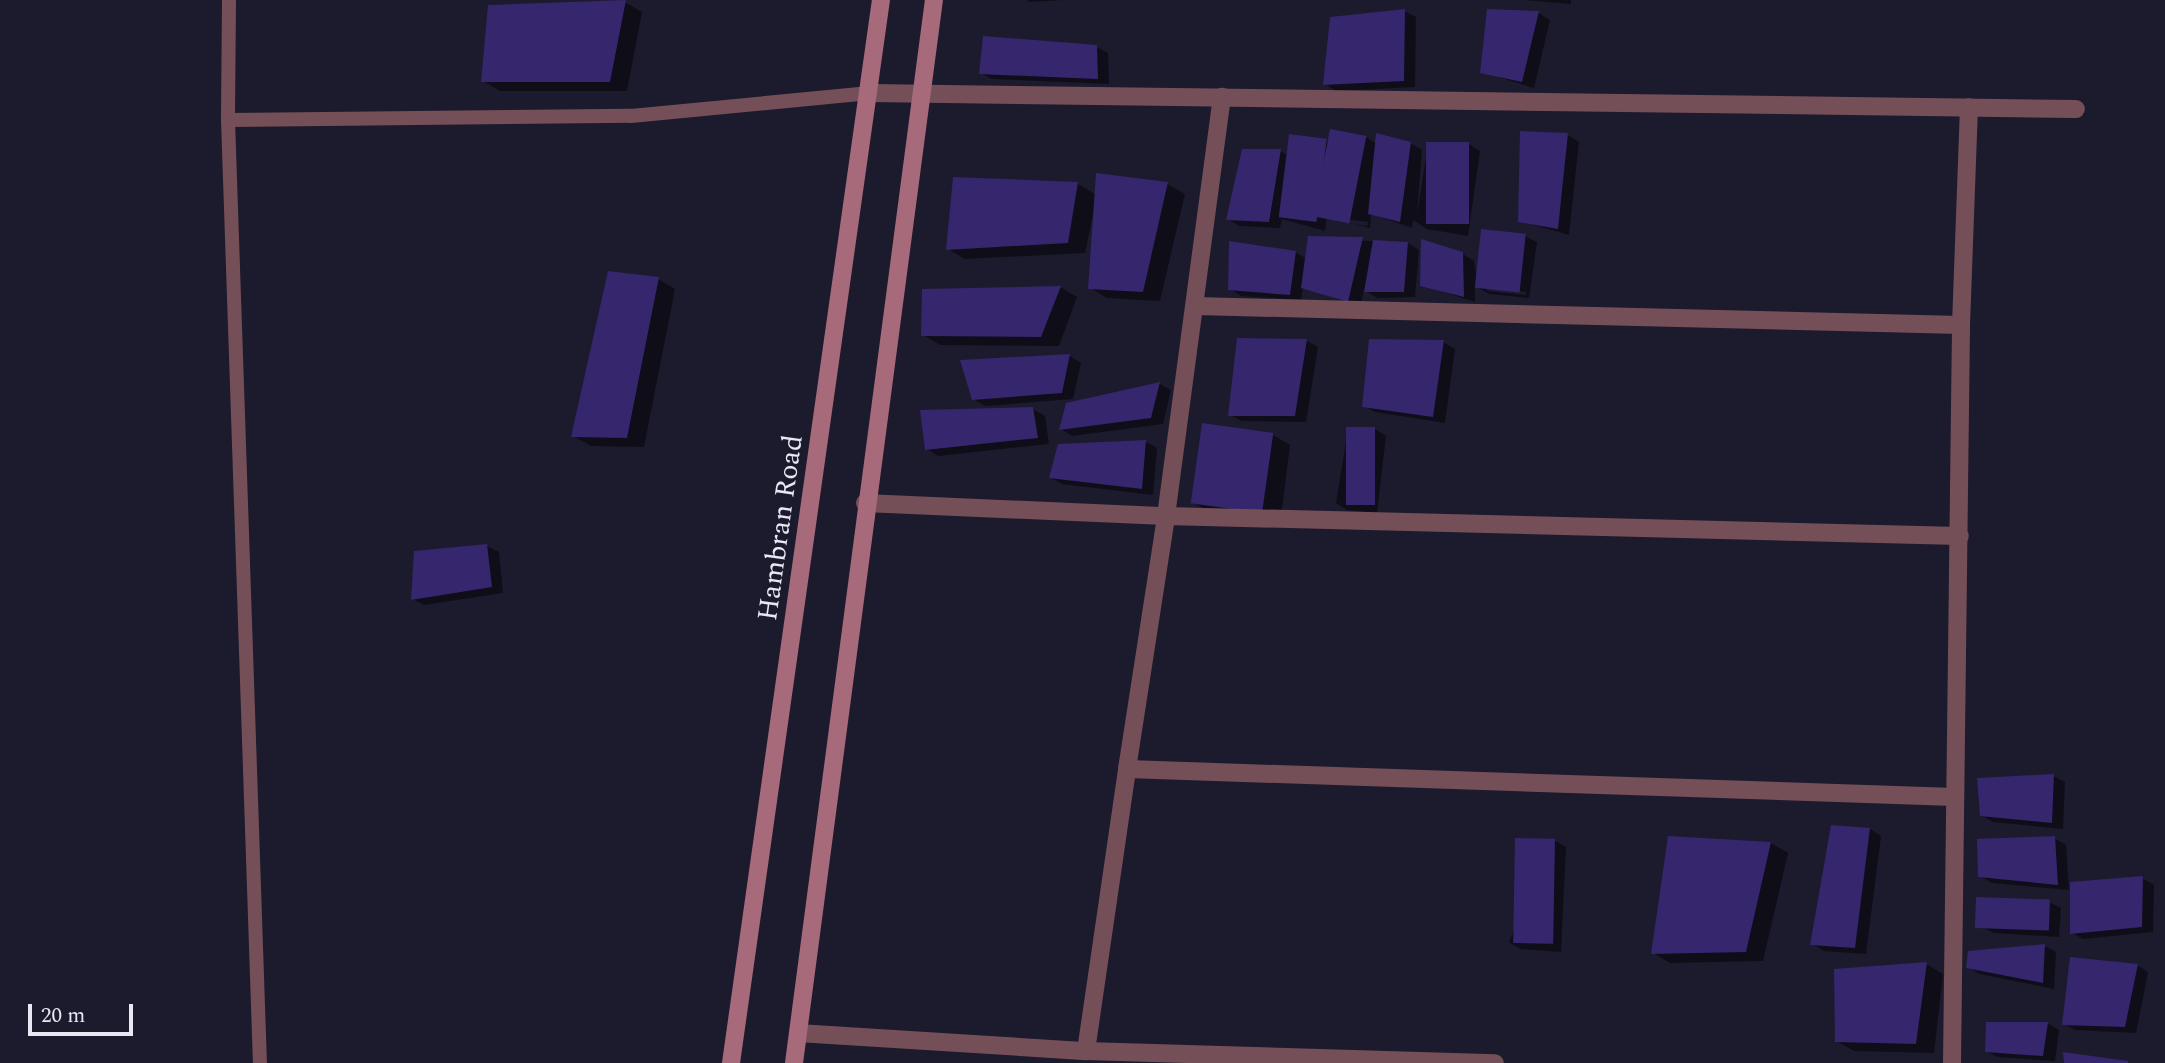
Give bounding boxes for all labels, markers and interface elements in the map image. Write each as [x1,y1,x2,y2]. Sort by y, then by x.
street label: Hambran Road [751,433,811,623]
scale bar [32,990,136,1034]
text: 20 m [41,1000,85,1032]

